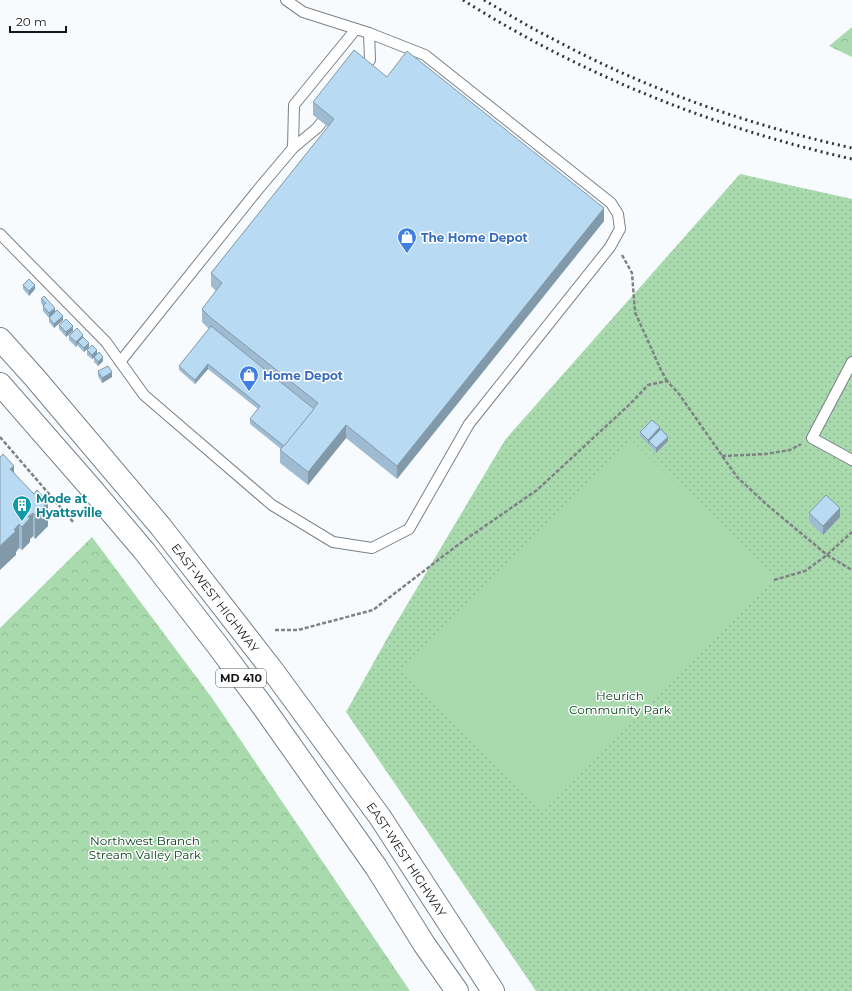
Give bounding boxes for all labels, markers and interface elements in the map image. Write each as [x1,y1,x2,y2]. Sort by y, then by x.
scale bar [10,8,66,34]
text: 20 m [16,14,47,29]
shop icon: The Home Depot [396,226,418,254]
place label: The Home Depot [421,230,529,245]
shop icon: Home Depot [238,364,260,392]
place label: Home Depot [263,368,344,383]
place label: Mode at Hyattsville [36,491,103,520]
building icon: Mode at Hyattsville [11,494,33,522]
street label: EAST-WEST HIGHWAY [169,540,263,655]
road number: MD 410 [216,669,266,687]
park label: Heurich Community Park [569,688,672,717]
street label: EAST-WEST HIGHWAY [364,799,450,920]
park label: Northwest Branch Stream Valley Park [89,833,202,862]

